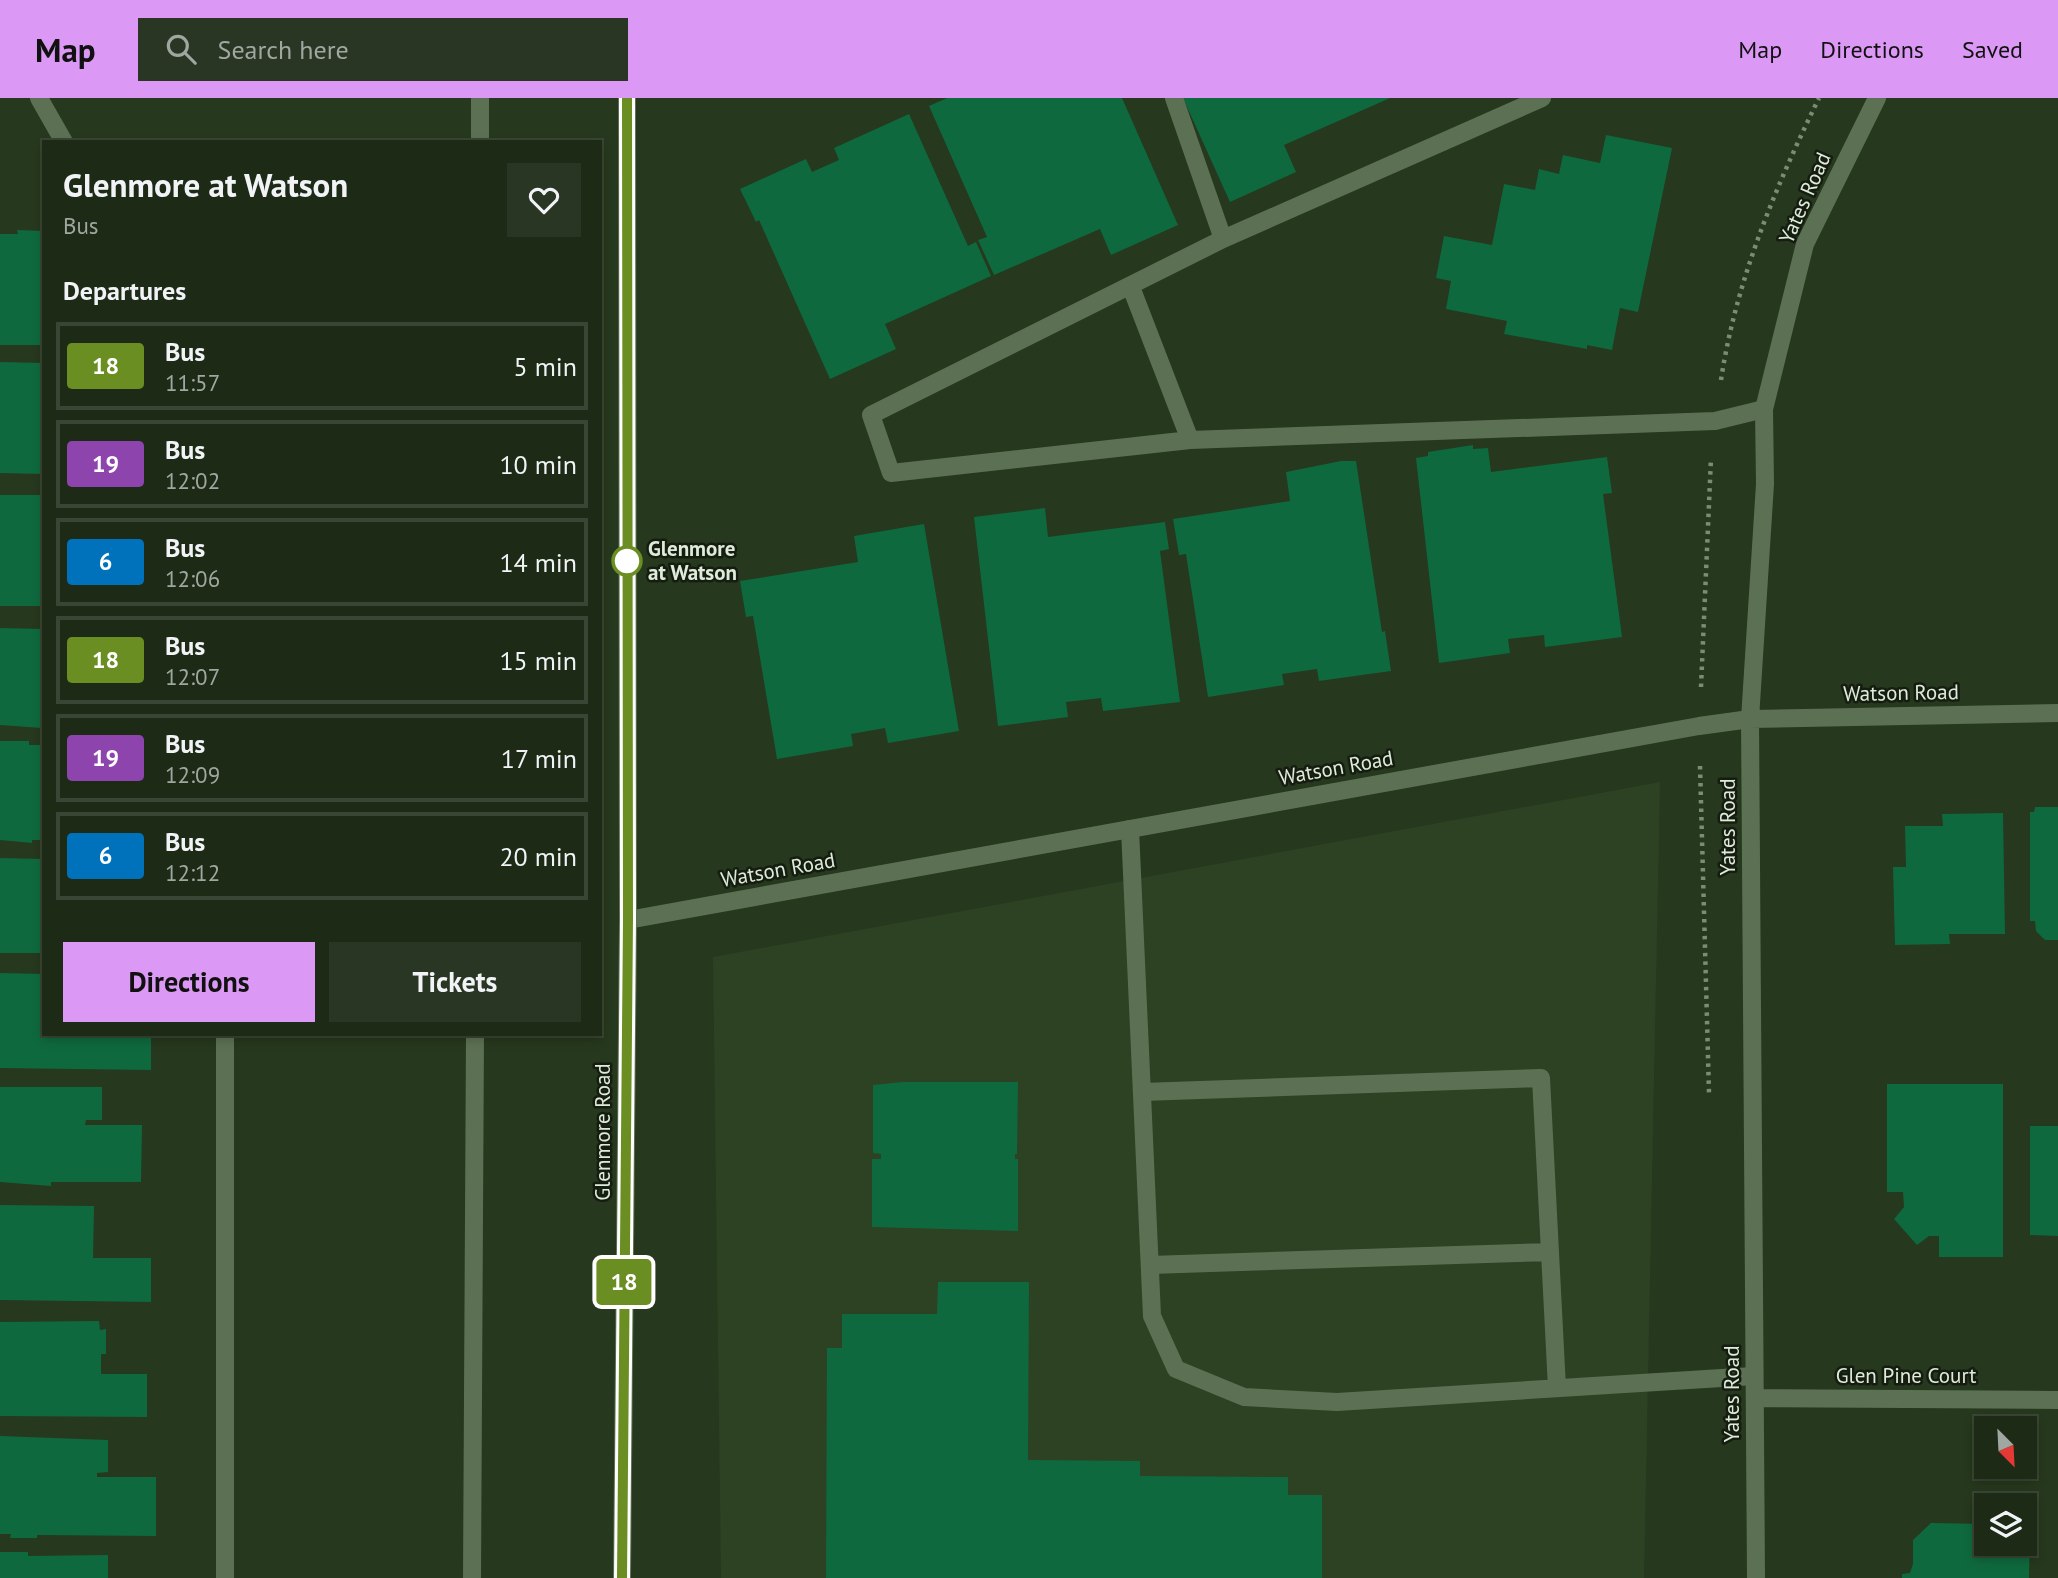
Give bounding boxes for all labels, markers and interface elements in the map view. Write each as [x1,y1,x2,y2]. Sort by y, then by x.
search box [138,18,628,81]
text: Map [35,28,96,71]
icon: search [162,30,200,68]
text: Search here [218,33,349,66]
text: Map [1738,34,1782,65]
text: Directions [1820,34,1924,65]
text: Saved [1962,34,2023,65]
street label: Yates Road [1772,148,1837,248]
text: Glenmore at Watson [63,163,348,206]
button: heart [507,163,581,237]
text: Bus [63,211,99,240]
text: Departures [63,274,186,307]
text: Bus [165,335,205,368]
text: 18 [92,350,119,381]
text: 5 min [514,350,577,383]
text: 11:57 [165,368,220,397]
text: Bus [165,433,205,466]
text: 19 [92,448,119,479]
text: 10 min [499,448,577,481]
text: 12:02 [165,466,220,495]
text: Bus [165,531,205,564]
place label: Glenmore at Watson [648,535,737,586]
text: 6 [99,546,112,577]
text: 14 min [499,546,577,579]
marker: Glenmore at Watson [612,546,642,576]
text: 12:06 [165,564,220,593]
text: Bus [165,629,205,662]
text: 18 [92,644,119,675]
text: 15 min [499,644,577,677]
text: 12:07 [165,662,220,691]
street label: Watson Road [1843,678,1959,707]
text: Bus [165,727,205,760]
text: 19 [92,742,119,773]
text: 17 min [501,742,577,775]
street label: Watson Road [1277,744,1395,791]
text: 12:09 [165,760,220,789]
street label: Yates Road [1714,778,1741,876]
text: Bus [165,825,205,858]
text: 6 [99,840,112,871]
text: 20 min [499,840,577,873]
street label: Watson Road [719,846,837,893]
text: 12:12 [165,858,220,887]
button: Directions [63,942,315,1022]
button: Tickets [329,942,581,1022]
street label: Glenmore Road [589,1063,616,1201]
line badge: 18 [592,1259,656,1305]
text: 18 [610,1266,638,1297]
street label: Yates Road [1718,1345,1745,1443]
street label: Glen Pine Court [1836,1362,1976,1389]
north arrow [1974,1416,2037,1479]
map controls [1974,1416,2037,1556]
button: layers [1974,1493,2037,1556]

